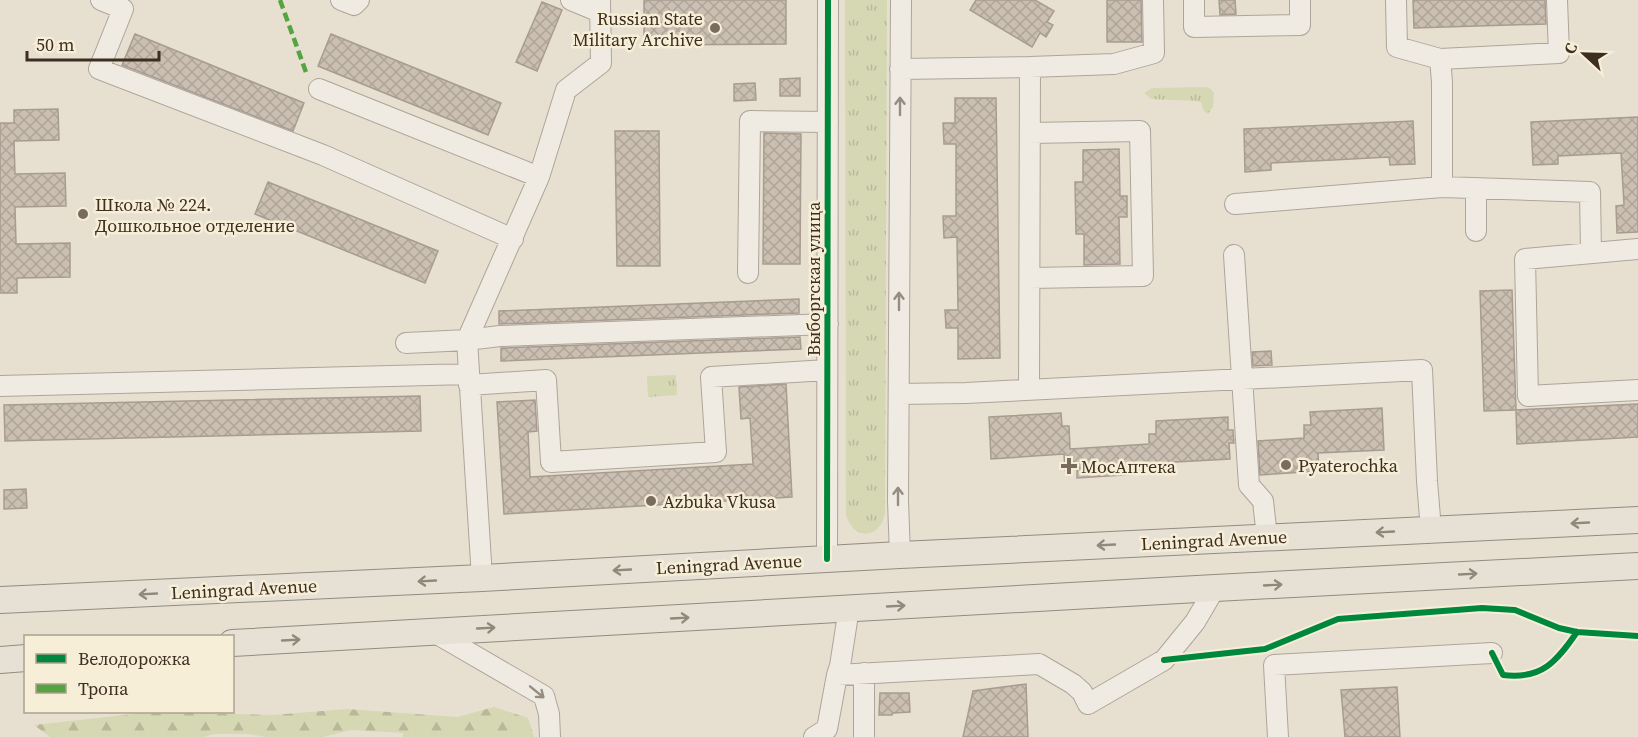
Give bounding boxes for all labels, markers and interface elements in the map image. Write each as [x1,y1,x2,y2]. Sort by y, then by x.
place label: Russian State Military Archive [573,6,703,52]
marker: Russian State Military Archive [708,21,722,35]
scale bar [27,24,159,62]
north arrow [1554,24,1614,84]
text: 50 m [36,32,74,57]
text: С [1558,40,1582,57]
one-way arrow [894,97,906,117]
place label: Школа № 224. Дошкольное отделение [95,192,295,238]
street label: Выборгская улица [801,201,826,356]
marker: Школа № 224. Дошкольное отделение [76,207,90,221]
one-way arrow [893,292,905,312]
place label: Pyaterochka [1298,453,1399,478]
place label: МосАптека [1081,454,1177,479]
marker: Pyaterochka [1279,458,1293,472]
marker: МосАптека [1062,459,1076,473]
one-way arrow [892,487,904,507]
place label: Azbuka Vkusa [663,489,777,514]
marker: Azbuka Vkusa [644,494,658,508]
one-way arrow [1570,517,1590,528]
street label: Leningrad Avenue [1140,524,1288,556]
one-way arrow [1375,526,1395,537]
one-way arrow [1097,539,1117,550]
street label: Leningrad Avenue [655,548,803,580]
one-way arrow [612,565,632,576]
one-way arrow [1457,569,1477,580]
street label: Leningrad Avenue [170,573,318,605]
one-way arrow [418,575,438,586]
one-way arrow [1263,579,1283,590]
one-way arrow [139,588,159,599]
one-way arrow [885,600,905,611]
one-way arrow [670,612,690,623]
one-way arrow [475,623,495,634]
one-way arrow [280,634,300,645]
legend [24,635,234,713]
text: Велодорожка [78,646,191,671]
text: Тропа [78,676,129,701]
one-way arrow [528,685,544,698]

